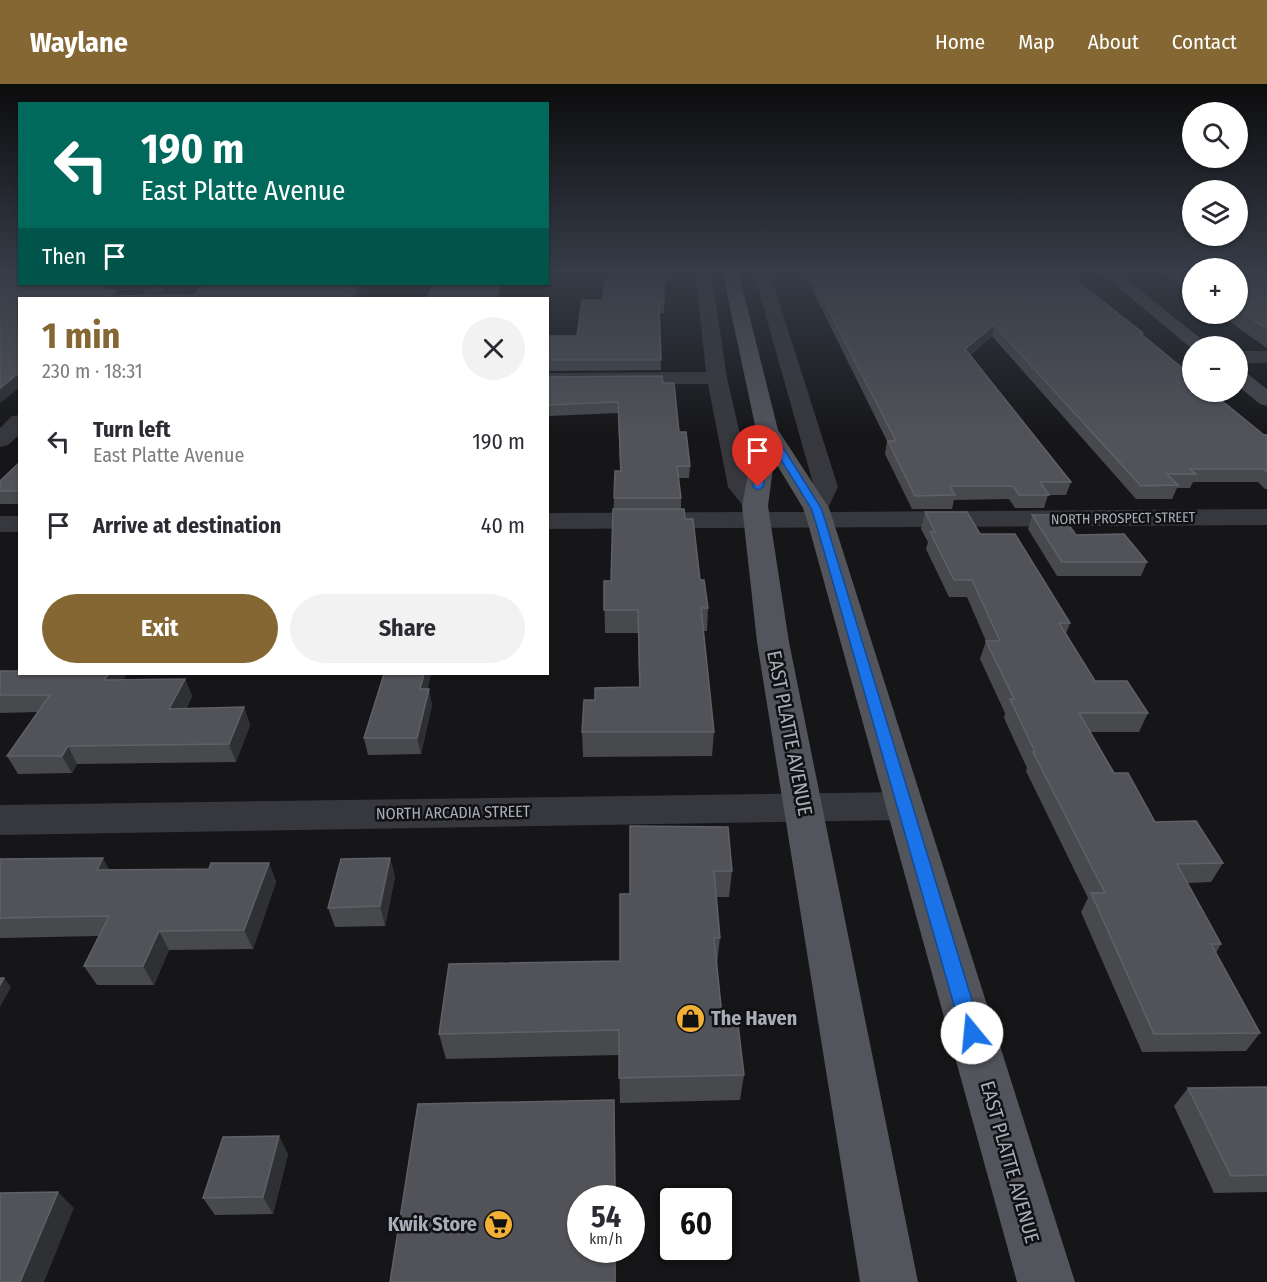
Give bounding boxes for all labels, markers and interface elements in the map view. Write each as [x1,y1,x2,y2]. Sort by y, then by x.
text: Waylane [30,26,128,59]
text: Home [935,29,985,55]
text: Map [1018,29,1055,55]
text: About [1088,29,1139,55]
text: Contact [1172,29,1237,55]
map controls [1182,102,1248,402]
button: search [1182,102,1248,168]
text: 190 m [141,124,244,174]
icon: left [42,126,120,204]
text: East Platte Avenue [141,175,345,207]
button: layers [1182,180,1248,246]
icon: arrive [98,240,131,273]
text: Then [42,243,86,270]
button: + [1182,258,1248,324]
text: 1 min [42,314,120,358]
button: close [462,317,525,380]
button: − [1182,336,1248,402]
text: 230 m · 18:31 [42,359,143,383]
text: Turn left [93,416,171,443]
icon: left [42,425,75,458]
pin [732,425,783,487]
text: 190 m [472,428,525,455]
icon: arrive [741,434,774,467]
text: East Platte Avenue [93,443,244,467]
icon: arrive [42,509,75,542]
street label: NORTH PROSPECT STREET [1051,509,1196,528]
text: Arrive at destination [93,512,281,539]
text: 40 m [481,512,525,539]
button: Exit [42,594,278,663]
button: Share [290,594,525,663]
street label: EAST PLATTE AVENUE [762,648,818,818]
street label: NORTH ARCADIA STREET [376,802,531,823]
position arrow [940,1001,1004,1065]
shop icon: The Haven [674,1002,706,1034]
place label: The Haven [711,1006,797,1030]
street label: EAST PLATTE AVENUE [975,1078,1045,1246]
speed limit sign: 60 [657,1185,735,1263]
text: 54 [591,1199,621,1235]
supermarket icon: Kwik Store [482,1208,514,1240]
place label: Kwik Store [388,1212,477,1236]
text: km/h [589,1230,623,1248]

